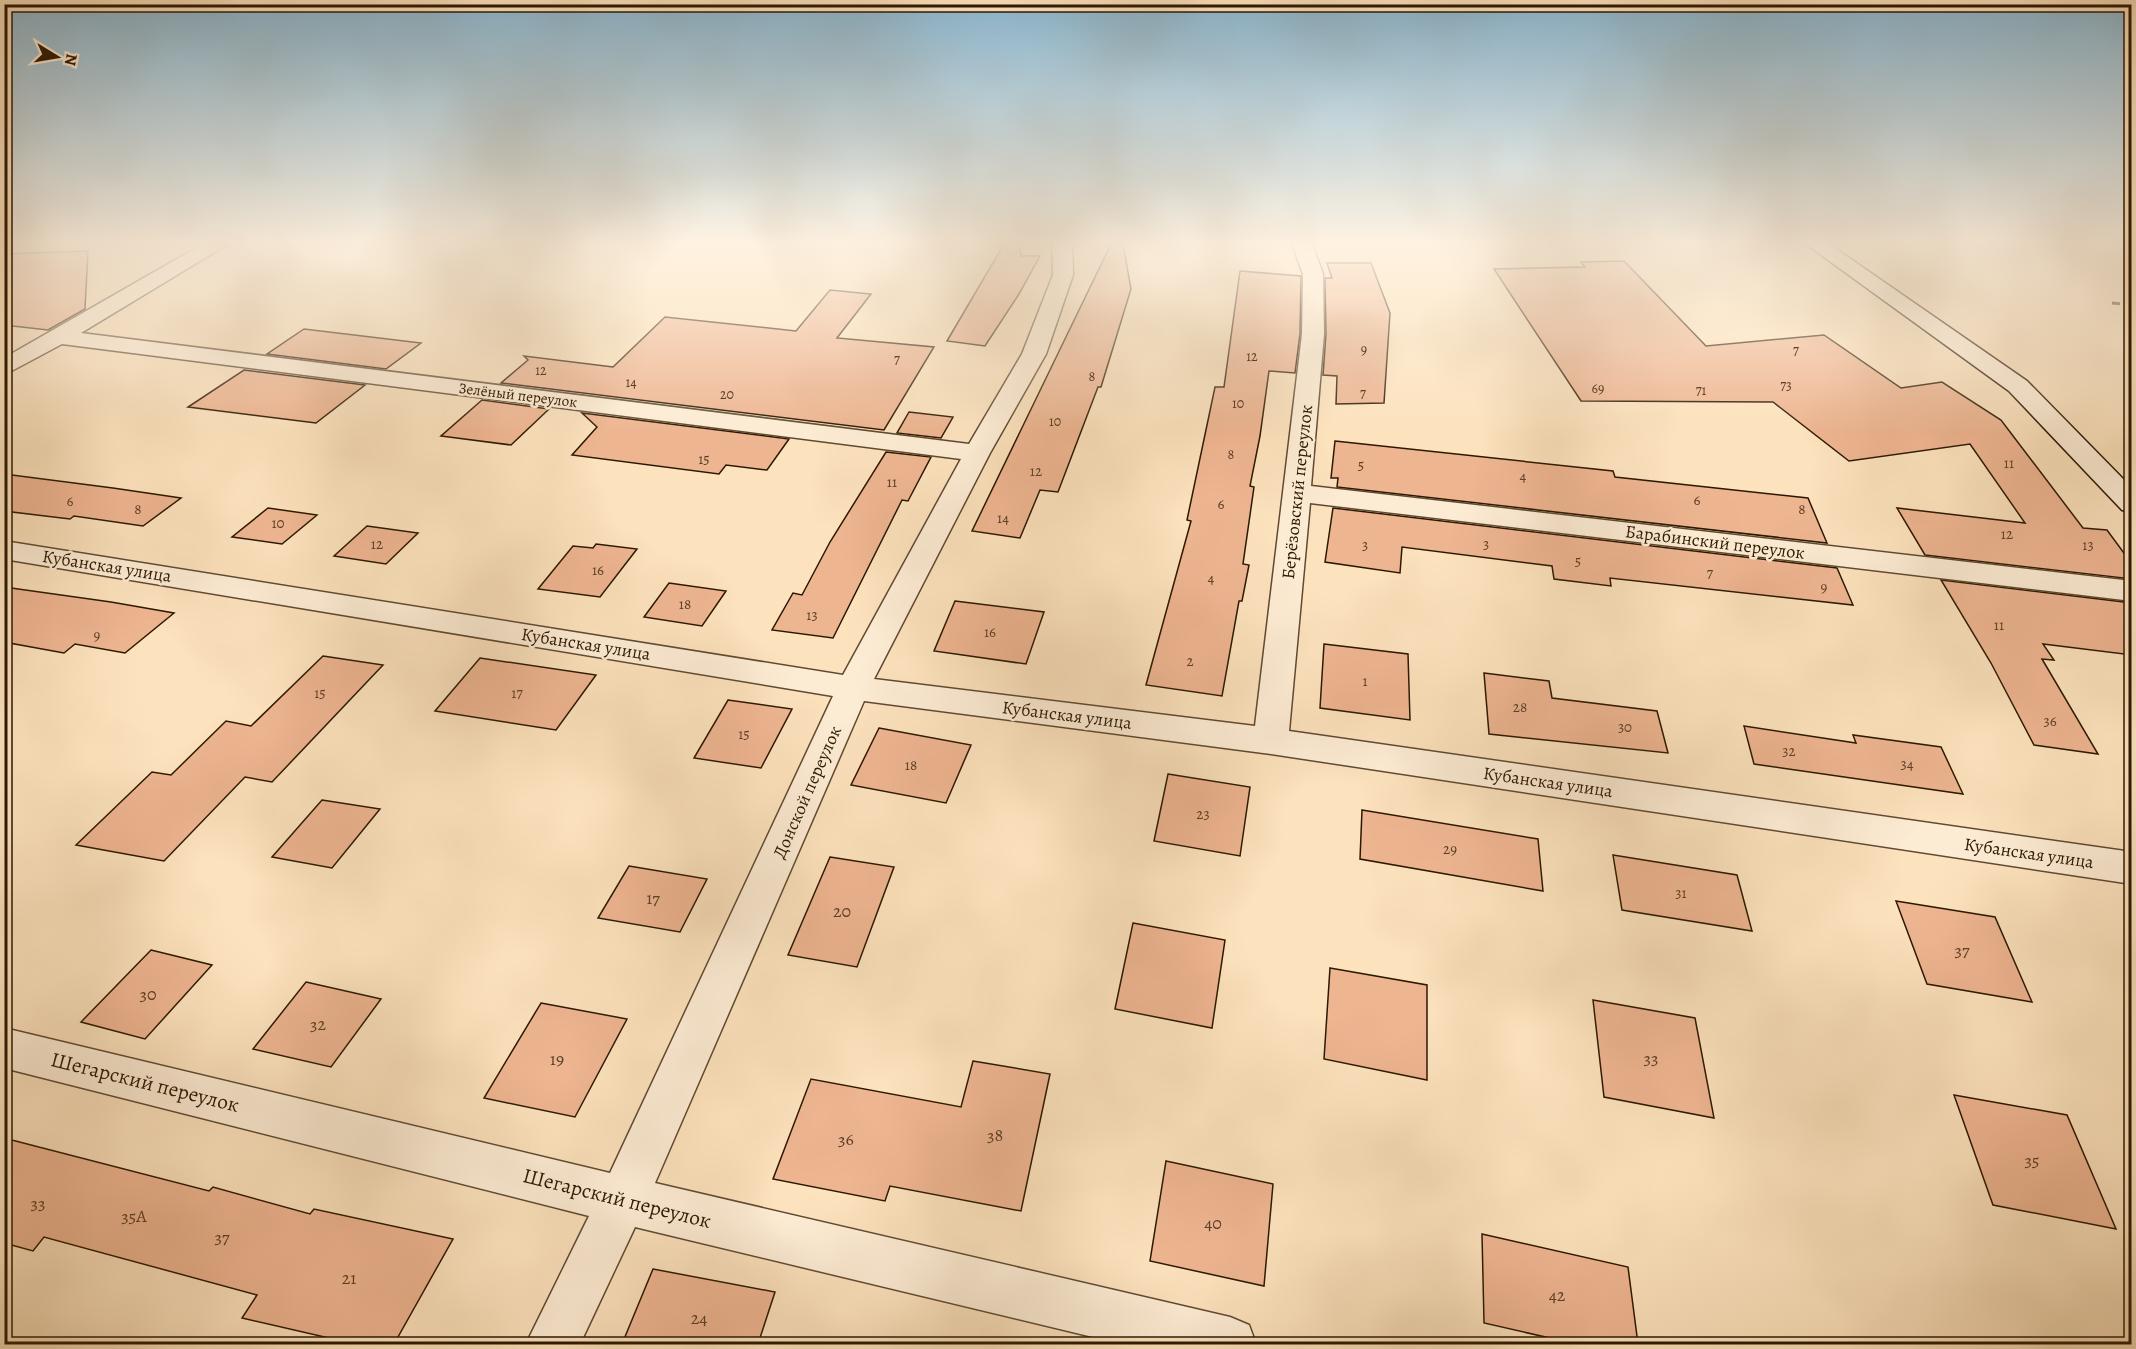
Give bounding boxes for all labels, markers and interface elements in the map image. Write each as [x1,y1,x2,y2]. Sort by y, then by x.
north arrow [27,27,87,87]
text: N [59,52,83,68]
house number: 9 [1361,340,1367,359]
house number: 7 [1793,341,1799,360]
house number: 12 [1246,347,1258,366]
house number: 7 [894,350,900,369]
house number: 12 [535,361,547,380]
house number: 8 [1089,367,1096,386]
house number: 14 [625,373,637,392]
house number: 73 [1780,376,1792,395]
street label: Зелёный переулок [458,378,579,412]
house number: 69 [1592,379,1604,398]
house number: 71 [1696,381,1707,400]
house number: 7 [1360,384,1366,403]
house number: 20 [720,385,734,404]
house number: 10 [1232,394,1244,413]
street label: Берёзовский переулок [1276,403,1318,581]
house number: 10 [1049,412,1061,431]
house number: 8 [1228,445,1235,464]
house number: 15 [698,449,710,469]
house number: 11 [2004,453,2014,473]
house number: 5 [1358,455,1364,475]
house number: 12 [1030,461,1042,481]
house number: 4 [1520,466,1527,486]
house number: 11 [887,472,897,492]
house number: 6 [1694,490,1701,510]
house number: 6 [67,491,74,511]
house number: 6 [1218,494,1225,514]
house number: 8 [134,499,142,519]
house number: 8 [1798,499,1806,519]
house number: 14 [997,508,1009,528]
house number: 10 [271,513,285,533]
street label: Барабинский переулок [1624,519,1806,565]
house number: 12 [2001,524,2013,544]
house number: 12 [371,534,383,554]
house number: 3 [1483,534,1489,554]
house number: 3 [1362,535,1368,555]
house number: 13 [2082,535,2094,555]
street label: Кубанская улица [41,544,174,588]
house number: 5 [1575,551,1581,571]
house number: 16 [592,560,604,580]
house number: 7 [1707,563,1714,583]
house number: 4 [1208,568,1215,588]
house number: 9 [1821,577,1828,597]
house number: 18 [679,594,691,614]
house number: 13 [806,605,818,625]
house number: 11 [1994,615,2004,635]
street label: Кубанская улица [520,622,653,666]
house number: 16 [984,622,996,642]
house number: 9 [94,625,101,645]
house number: 2 [1186,651,1194,671]
house number: 1 [1362,671,1368,691]
house number: 15 [314,683,326,703]
house number: 17 [511,683,523,703]
street label: Кубанская улица [1001,695,1134,735]
house number: 28 [1513,697,1527,717]
house number: 36 [2043,711,2057,731]
house number: 30 [1618,717,1632,737]
street label: Донской переулок [767,722,847,862]
house number: 15 [738,724,750,744]
house number: 32 [1782,741,1796,761]
house number: 34 [1900,754,1914,774]
house number: 18 [905,755,917,775]
street label: Кубанская улица [1482,761,1615,803]
house number: 23 [1196,804,1210,824]
street label: Кубанская улица [1963,832,2096,874]
house number: 29 [1443,839,1457,859]
house number: 31 [1675,883,1687,903]
house number: 17 [646,886,660,910]
house number: 20 [833,899,851,923]
house number: 37 [1954,938,1970,962]
house number: 30 [139,982,157,1006]
house number: 32 [310,1012,326,1036]
street label: Шегарский переулок [48,1045,242,1119]
house number: 33 [1644,1046,1658,1070]
house number: 19 [550,1047,564,1071]
house number: 38 [987,1123,1003,1147]
house number: 36 [838,1127,854,1151]
house number: 35 [2024,1148,2040,1172]
street label: Шегарский переулок [520,1161,714,1235]
house number: 33 [31,1191,45,1215]
house number: 35А [121,1204,147,1228]
house number: 40 [1204,1211,1222,1235]
house number: 37 [214,1225,230,1249]
house number: 21 [342,1266,356,1290]
house number: 42 [1549,1283,1566,1307]
house number: 24 [691,1306,707,1330]

